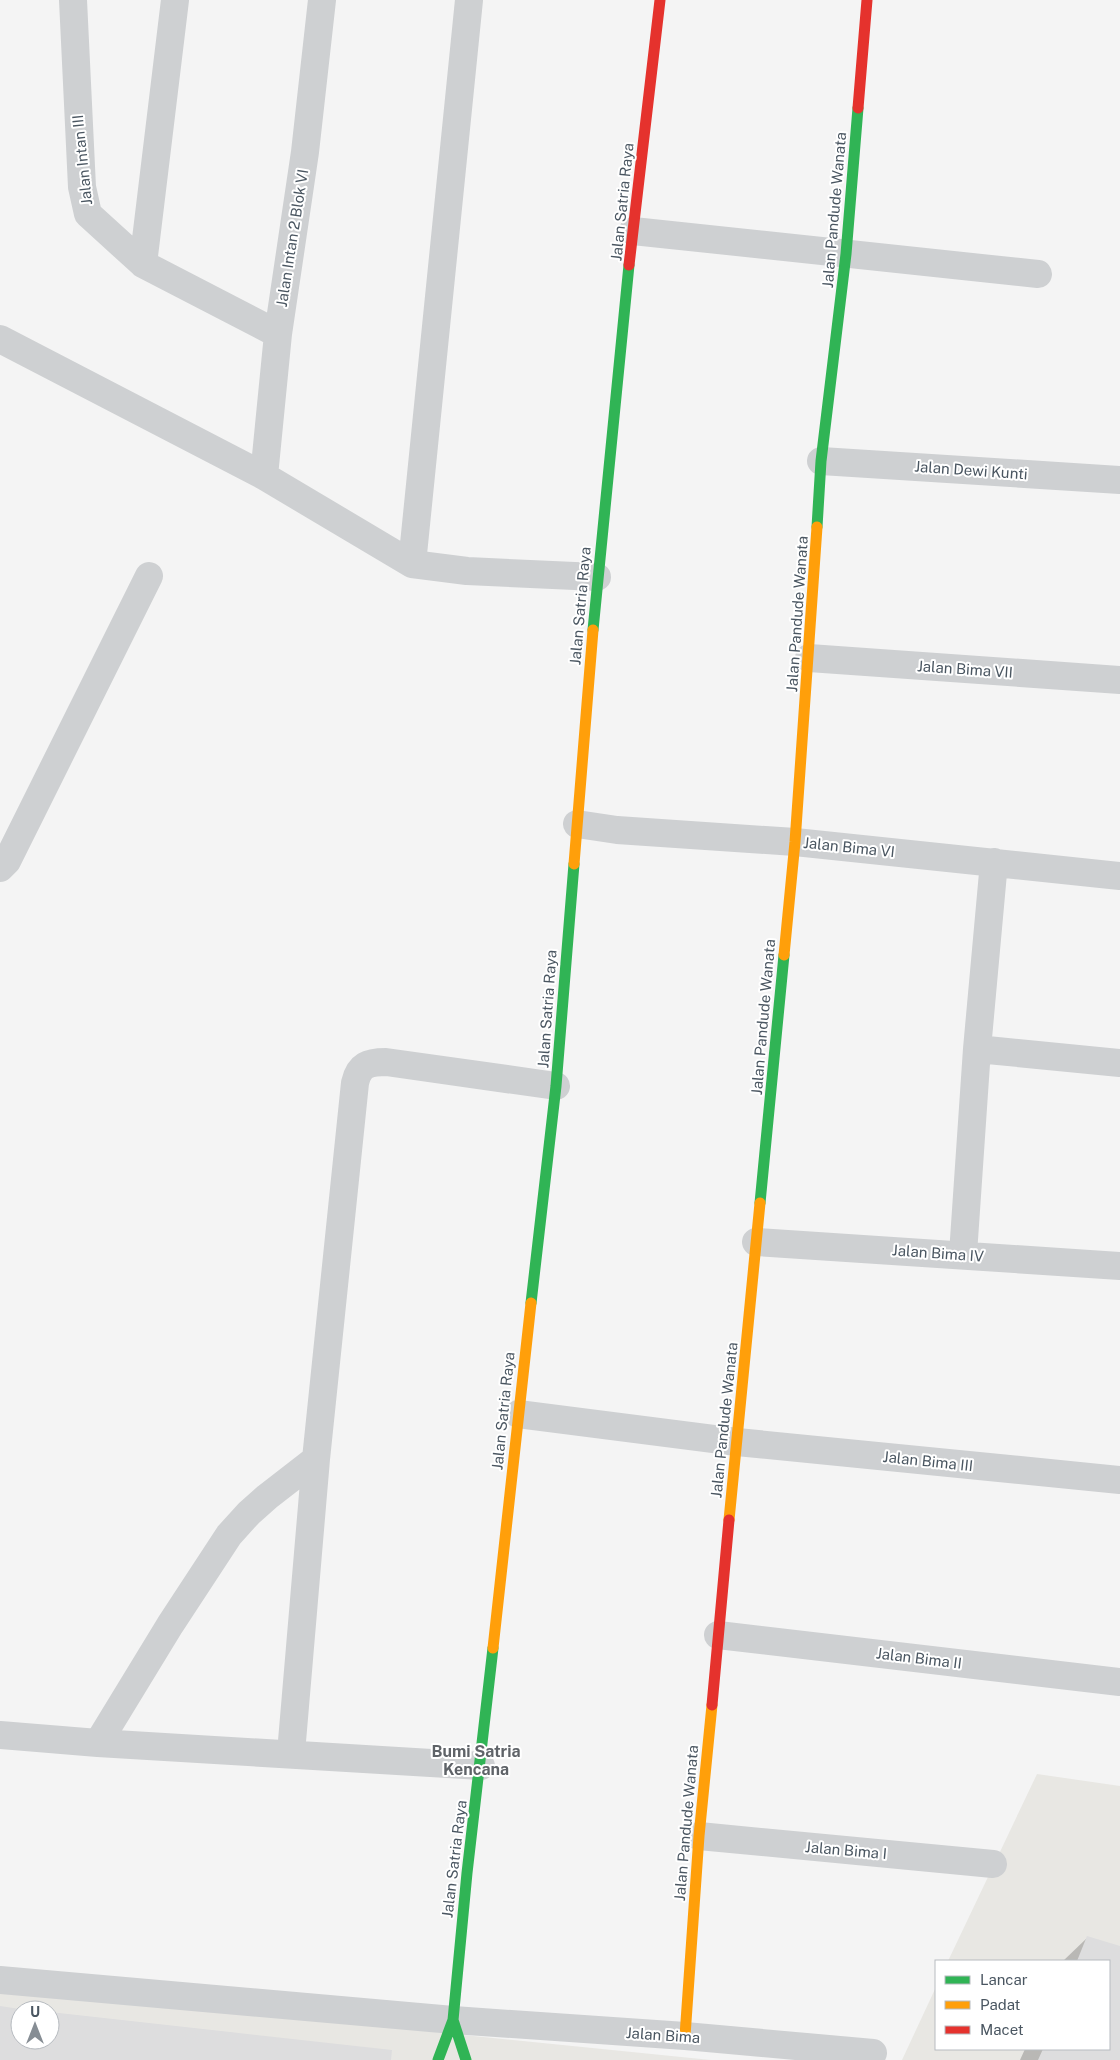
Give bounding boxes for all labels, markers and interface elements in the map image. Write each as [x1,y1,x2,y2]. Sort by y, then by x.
street label: Jalan Intan III [69,114,95,206]
street label: Jalan Pandude Wanata [819,131,849,289]
street label: Jalan Satria Raya [607,142,637,262]
street label: Jalan Intan 2 Blok VI [273,168,311,308]
street label: Jalan Dewi Kunti [914,458,1028,482]
street label: Jalan Pandude Wanata [783,535,811,693]
street label: Jalan Satria Raya [566,546,594,666]
street label: Jalan Bima VII [916,657,1014,681]
street label: Jalan Bima VI [802,834,896,860]
street label: Jalan Pandude Wanata [748,938,778,1096]
street label: Jalan Satria Raya [534,949,560,1069]
street label: Jalan Bima IV [891,1241,985,1265]
street label: Jalan Pandude Wanata [707,1341,741,1499]
street label: Jalan Satria Raya [488,1351,518,1471]
street label: Jalan Bima III [882,1448,974,1474]
street label: Jalan Bima II [875,1644,963,1672]
district label: Bumi Satria Kencana [431,1742,521,1779]
street label: Jalan Pandude Wanata [671,1744,701,1902]
street label: Jalan Satria Raya [438,1799,470,1919]
street label: Jalan Bima I [804,1838,888,1862]
legend [935,1960,1110,2050]
text: Lancar [980,1971,1028,1988]
text: Padat [980,1996,1021,2013]
north arrow [10,2000,60,2050]
text: U [30,2004,40,2020]
text: Macet [980,2021,1024,2038]
street label: Jalan Bima [625,2024,701,2046]

